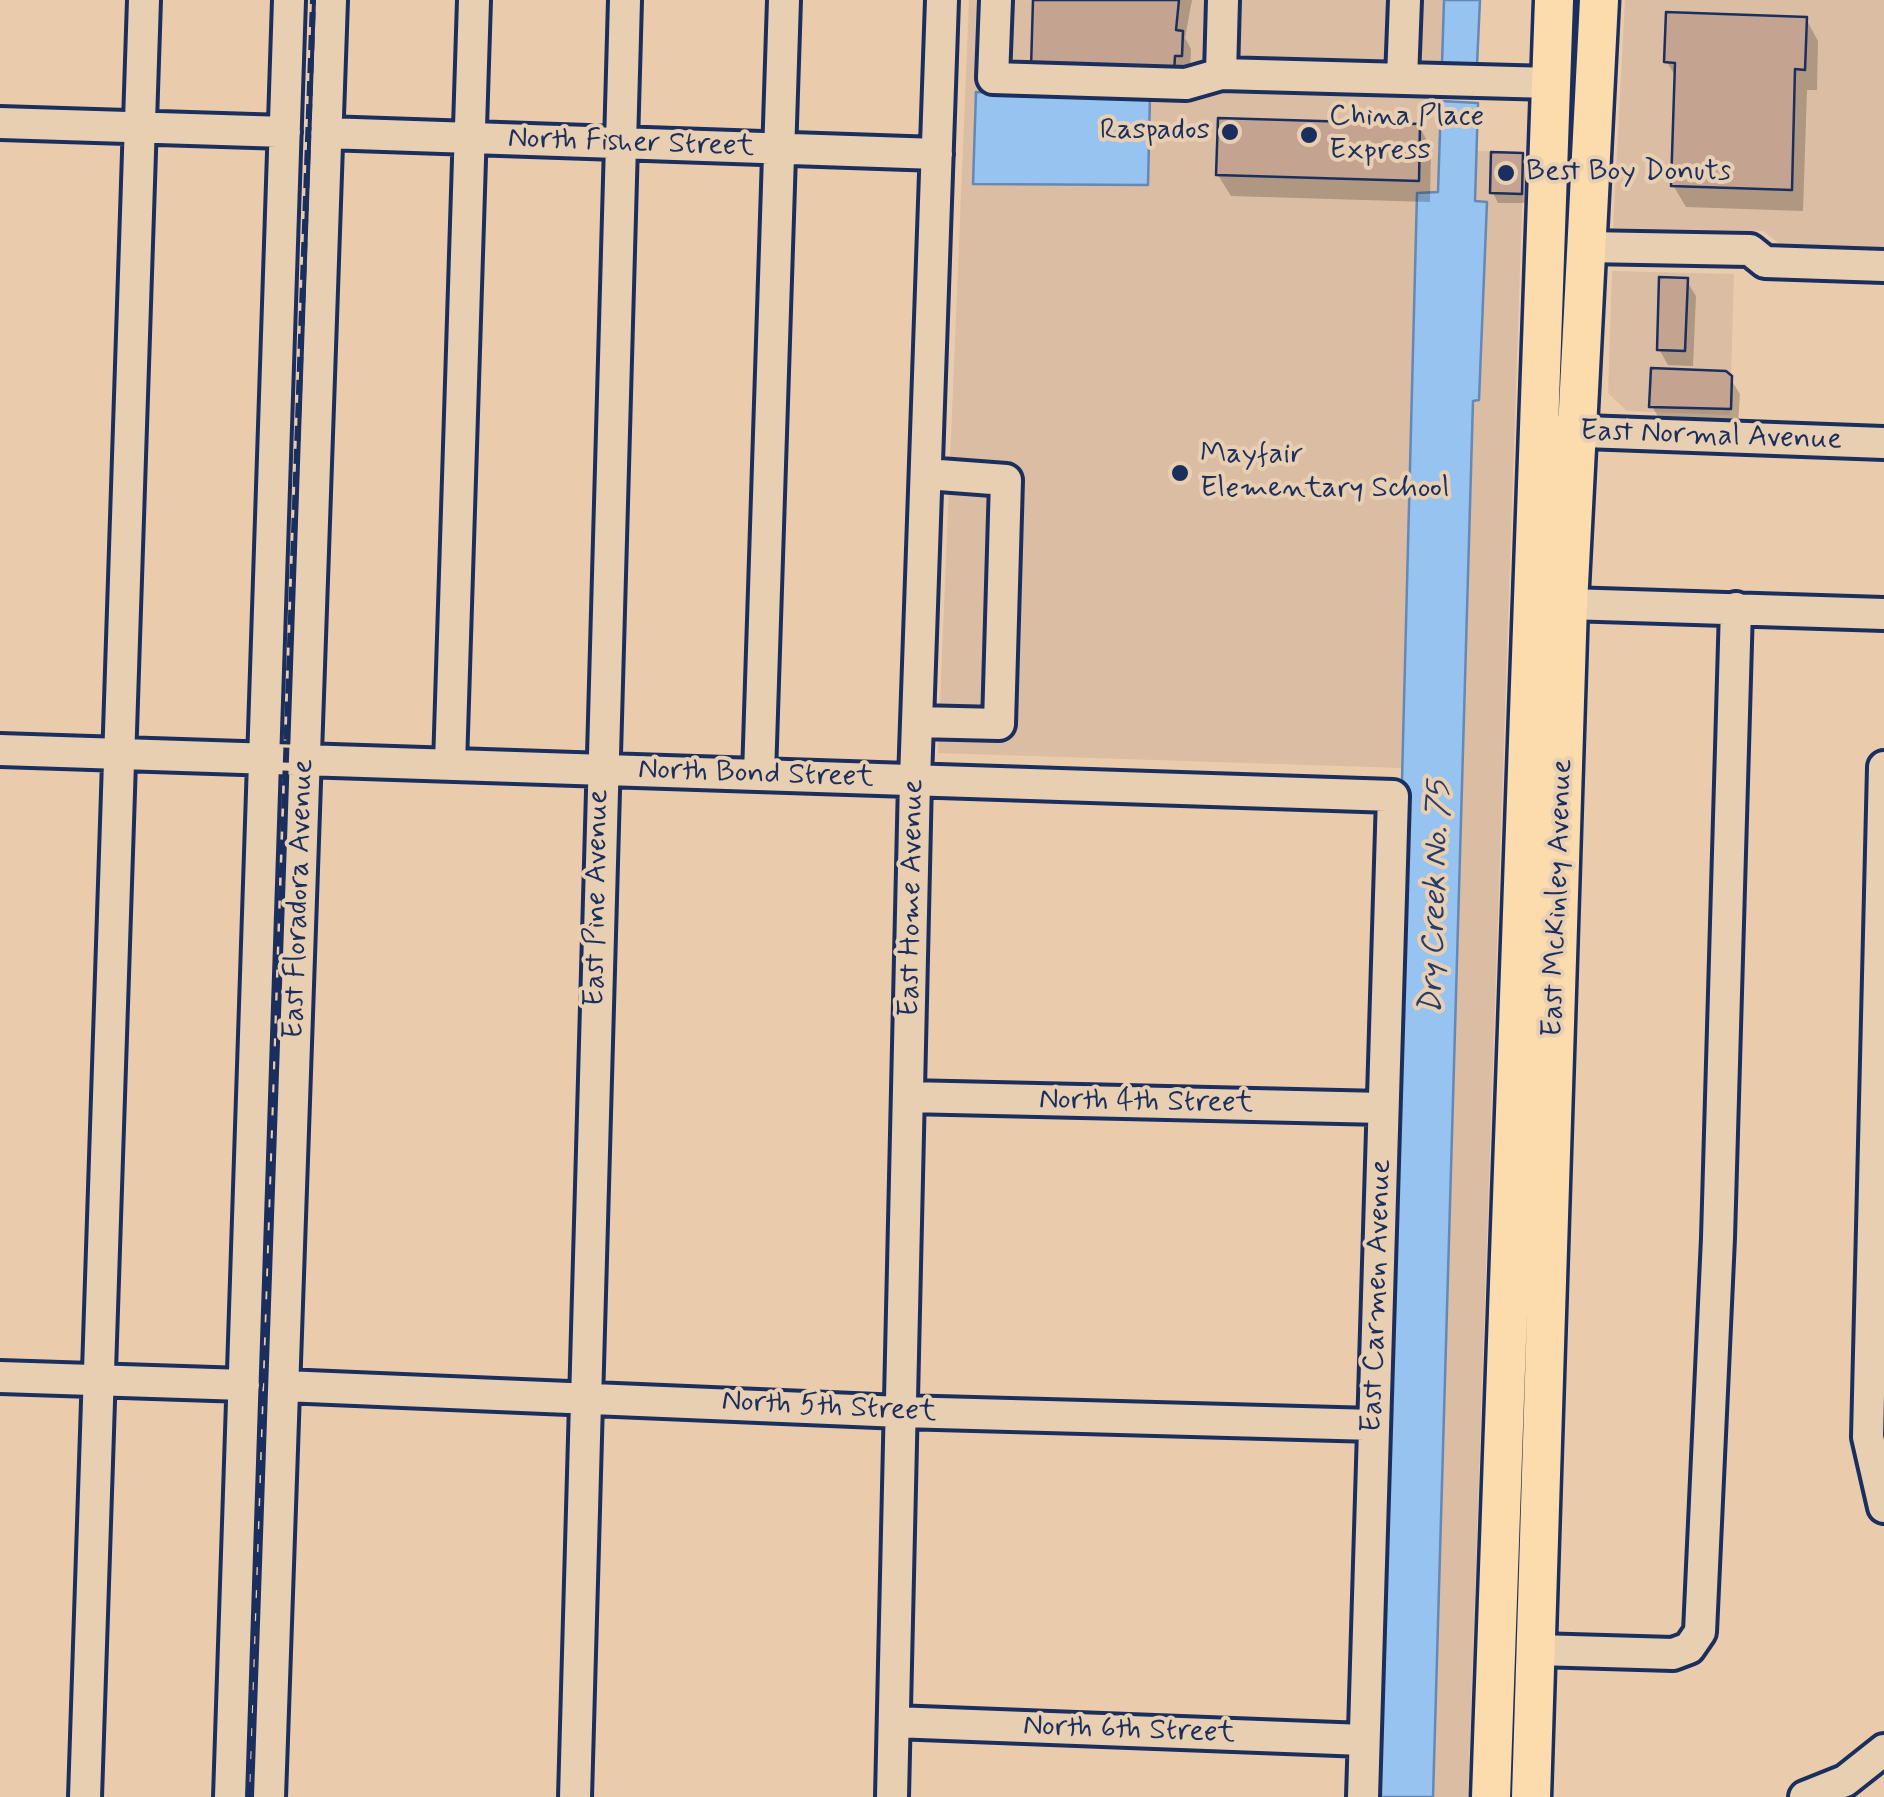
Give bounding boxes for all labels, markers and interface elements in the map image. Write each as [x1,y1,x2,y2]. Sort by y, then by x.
place label: China Place Express [1329,100,1484,170]
place label: Raspados [1100,114,1210,150]
marker: Raspados [1219,121,1241,143]
street label: North Fisher Street [507,122,755,166]
marker: China Place Express [1298,124,1320,146]
place label: Best Boy Donuts [1526,155,1731,191]
marker: Best Boy Donuts [1495,162,1517,184]
street label: East Normal Avenue [1579,414,1843,460]
place label: Mayfair Elementary School [1200,438,1449,508]
marker: Mayfair Elementary School [1169,462,1191,484]
street label: North Bond Street [637,753,875,797]
street label: East Floradora Avenue [277,758,323,1040]
street label: East McKinley Avenue [1536,758,1582,1038]
street label: East Home Avenue [893,779,933,1017]
water label: Dry Creek No. 75 [1414,781,1460,1015]
street label: East Pine Avenue [578,789,618,1007]
street label: North 4th Street [1038,1083,1254,1123]
street label: East Carmen Avenue [1355,1159,1401,1433]
street label: North 5th Street [721,1384,937,1432]
street label: North 6th Street [1022,1709,1236,1753]

